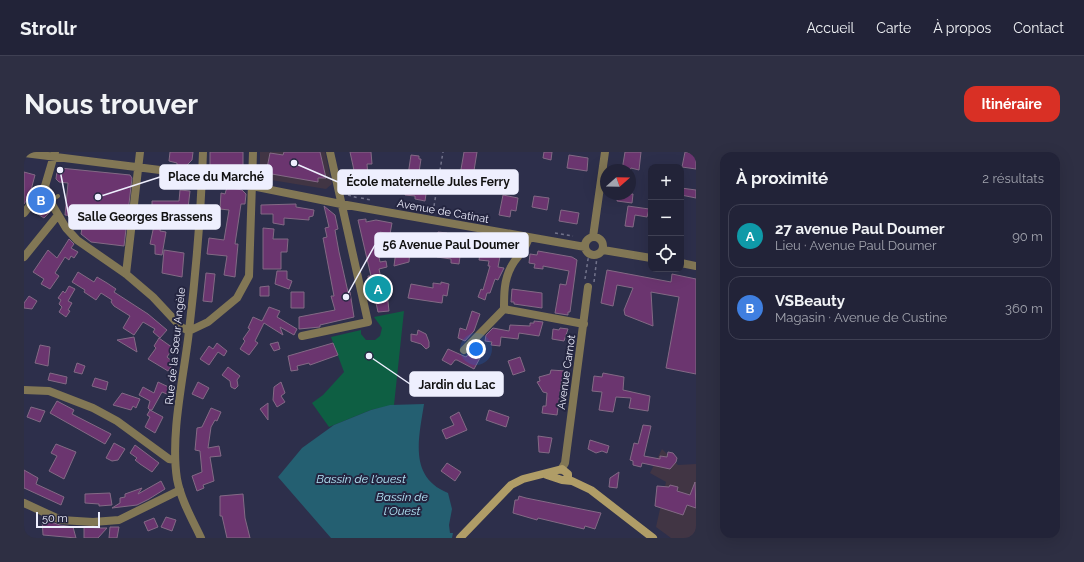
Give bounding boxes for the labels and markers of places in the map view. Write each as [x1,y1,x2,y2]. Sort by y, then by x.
callout: Place du Marché [160,165,272,189]
callout: École maternelle Jules Ferry [338,170,518,194]
pin: B [28,185,54,215]
callout: Salle Georges Brassens [69,205,220,229]
callout: 56 Avenue Paul Doumer [375,233,528,257]
pin: A [365,274,391,304]
callout: Jardin du Lac [410,372,503,396]

